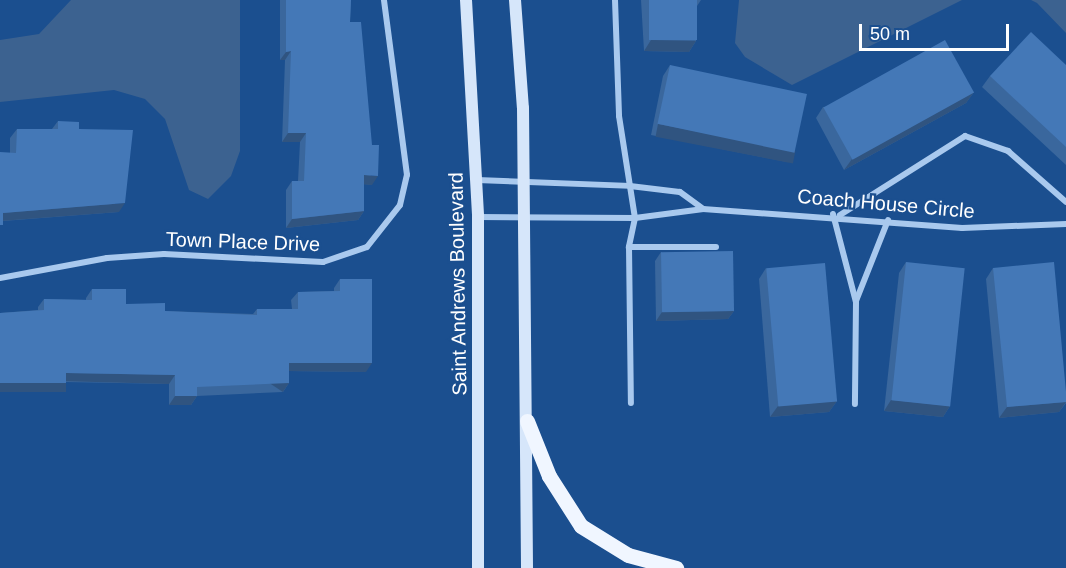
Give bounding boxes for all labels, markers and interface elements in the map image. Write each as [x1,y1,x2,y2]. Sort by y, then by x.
scale bar [862,12,1012,50]
text: 50 m [870,24,910,44]
street label: Saint Andrews Boulevard [444,172,472,396]
street label: Coach House Circle [796,184,976,224]
street label: Town Place Drive [165,227,321,257]

